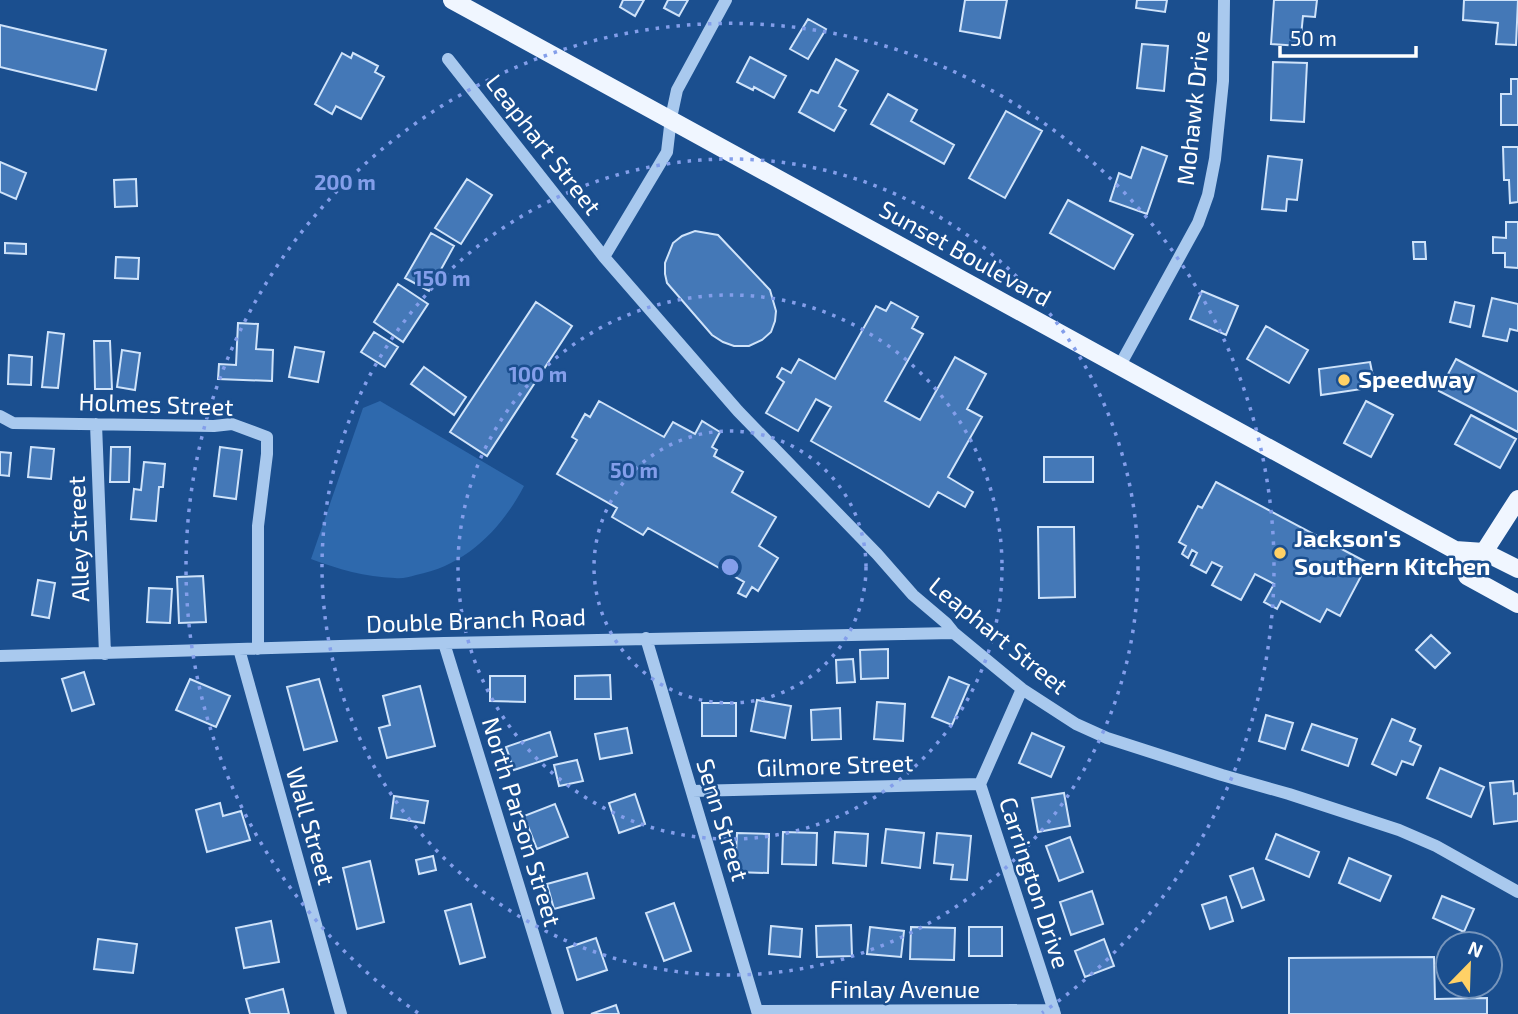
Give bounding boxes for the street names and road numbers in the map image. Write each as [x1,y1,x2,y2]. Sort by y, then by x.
street label: Mohawk Drive [1170,29,1215,187]
street label: Leaphart Street [480,68,608,220]
street label: Sunset Boulevard [875,194,1057,312]
street label: Holmes Street [78,386,234,421]
street label: Alley Street [61,475,94,603]
street label: Leaphart Street [924,570,1074,700]
street label: Double Branch Road [365,601,587,638]
street label: North Parson Street [477,713,568,930]
street label: Gilmore Street [756,747,914,782]
street label: Senn Street [691,755,756,884]
street label: Wall Street [281,763,342,888]
street label: Carrington Drive [994,793,1077,972]
street label: Finlay Avenue [830,974,980,1003]

